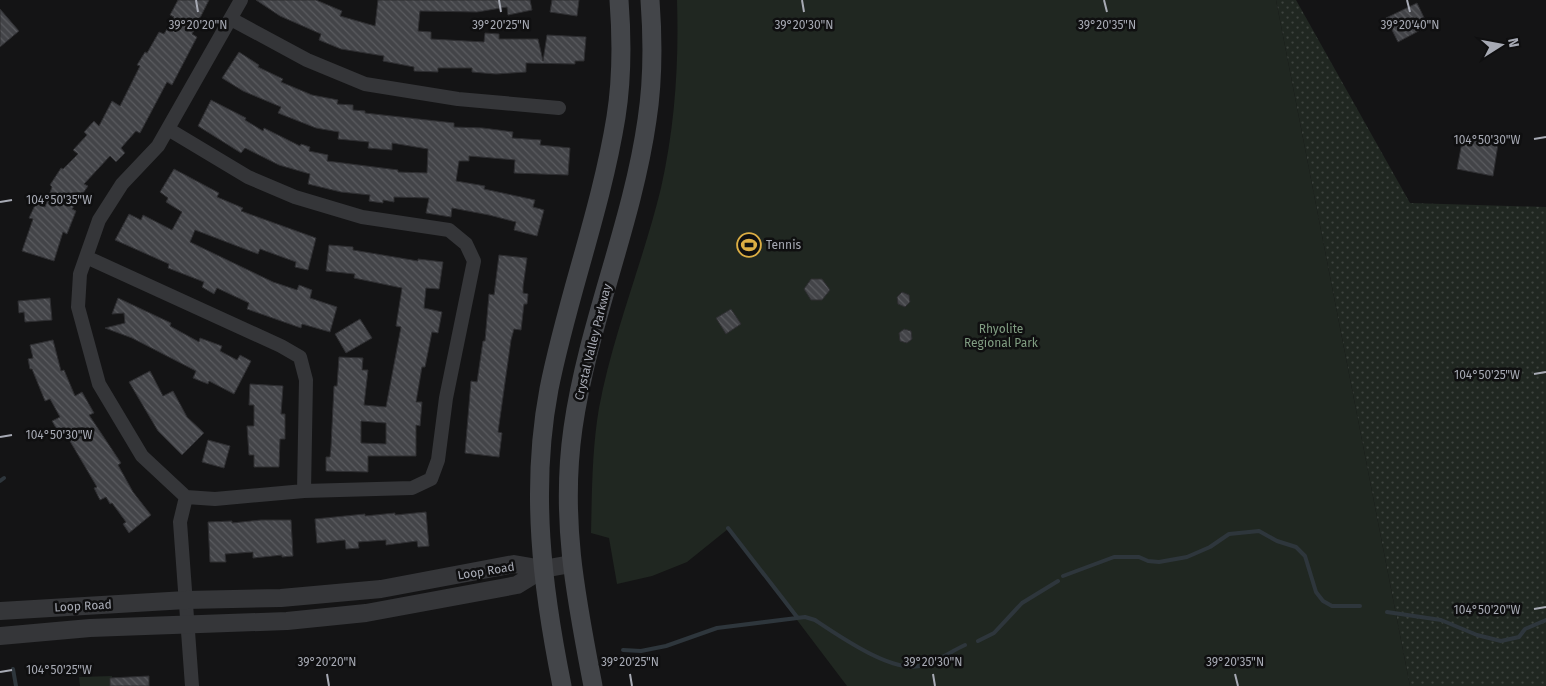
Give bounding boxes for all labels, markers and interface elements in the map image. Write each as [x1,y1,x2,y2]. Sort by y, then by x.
text: 39°20'20"N [168,18,228,32]
text: 39°20'25"N [472,18,530,32]
text: 39°20'30"N [774,18,834,32]
text: 39°20'35"N [1078,18,1136,32]
text: 39°20'40"N [1380,18,1440,32]
north arrow [1476,20,1526,70]
text: N [1504,36,1523,49]
text: 104°50'30"W [1453,133,1521,147]
text: 104°50'35"W [26,193,92,207]
sports icon: Tennis [736,232,762,258]
place label: Tennis [766,238,802,252]
street label: Crystal Valley Parkway [572,282,614,402]
park label: Rhyolite Regional Park [964,322,1039,350]
text: 104°50'25"W [1454,368,1520,382]
text: 104°50'30"W [25,428,93,442]
street label: Loop Road [456,560,516,582]
street label: Loop Road [54,598,112,614]
text: 104°50'20"W [1454,603,1521,617]
text: 39°20'20"N [297,655,357,669]
text: 39°20'25"N [601,655,659,669]
text: 39°20'30"N [903,655,963,669]
text: 39°20'35"N [1206,655,1264,669]
text: 104°50'25"W [26,663,92,677]

